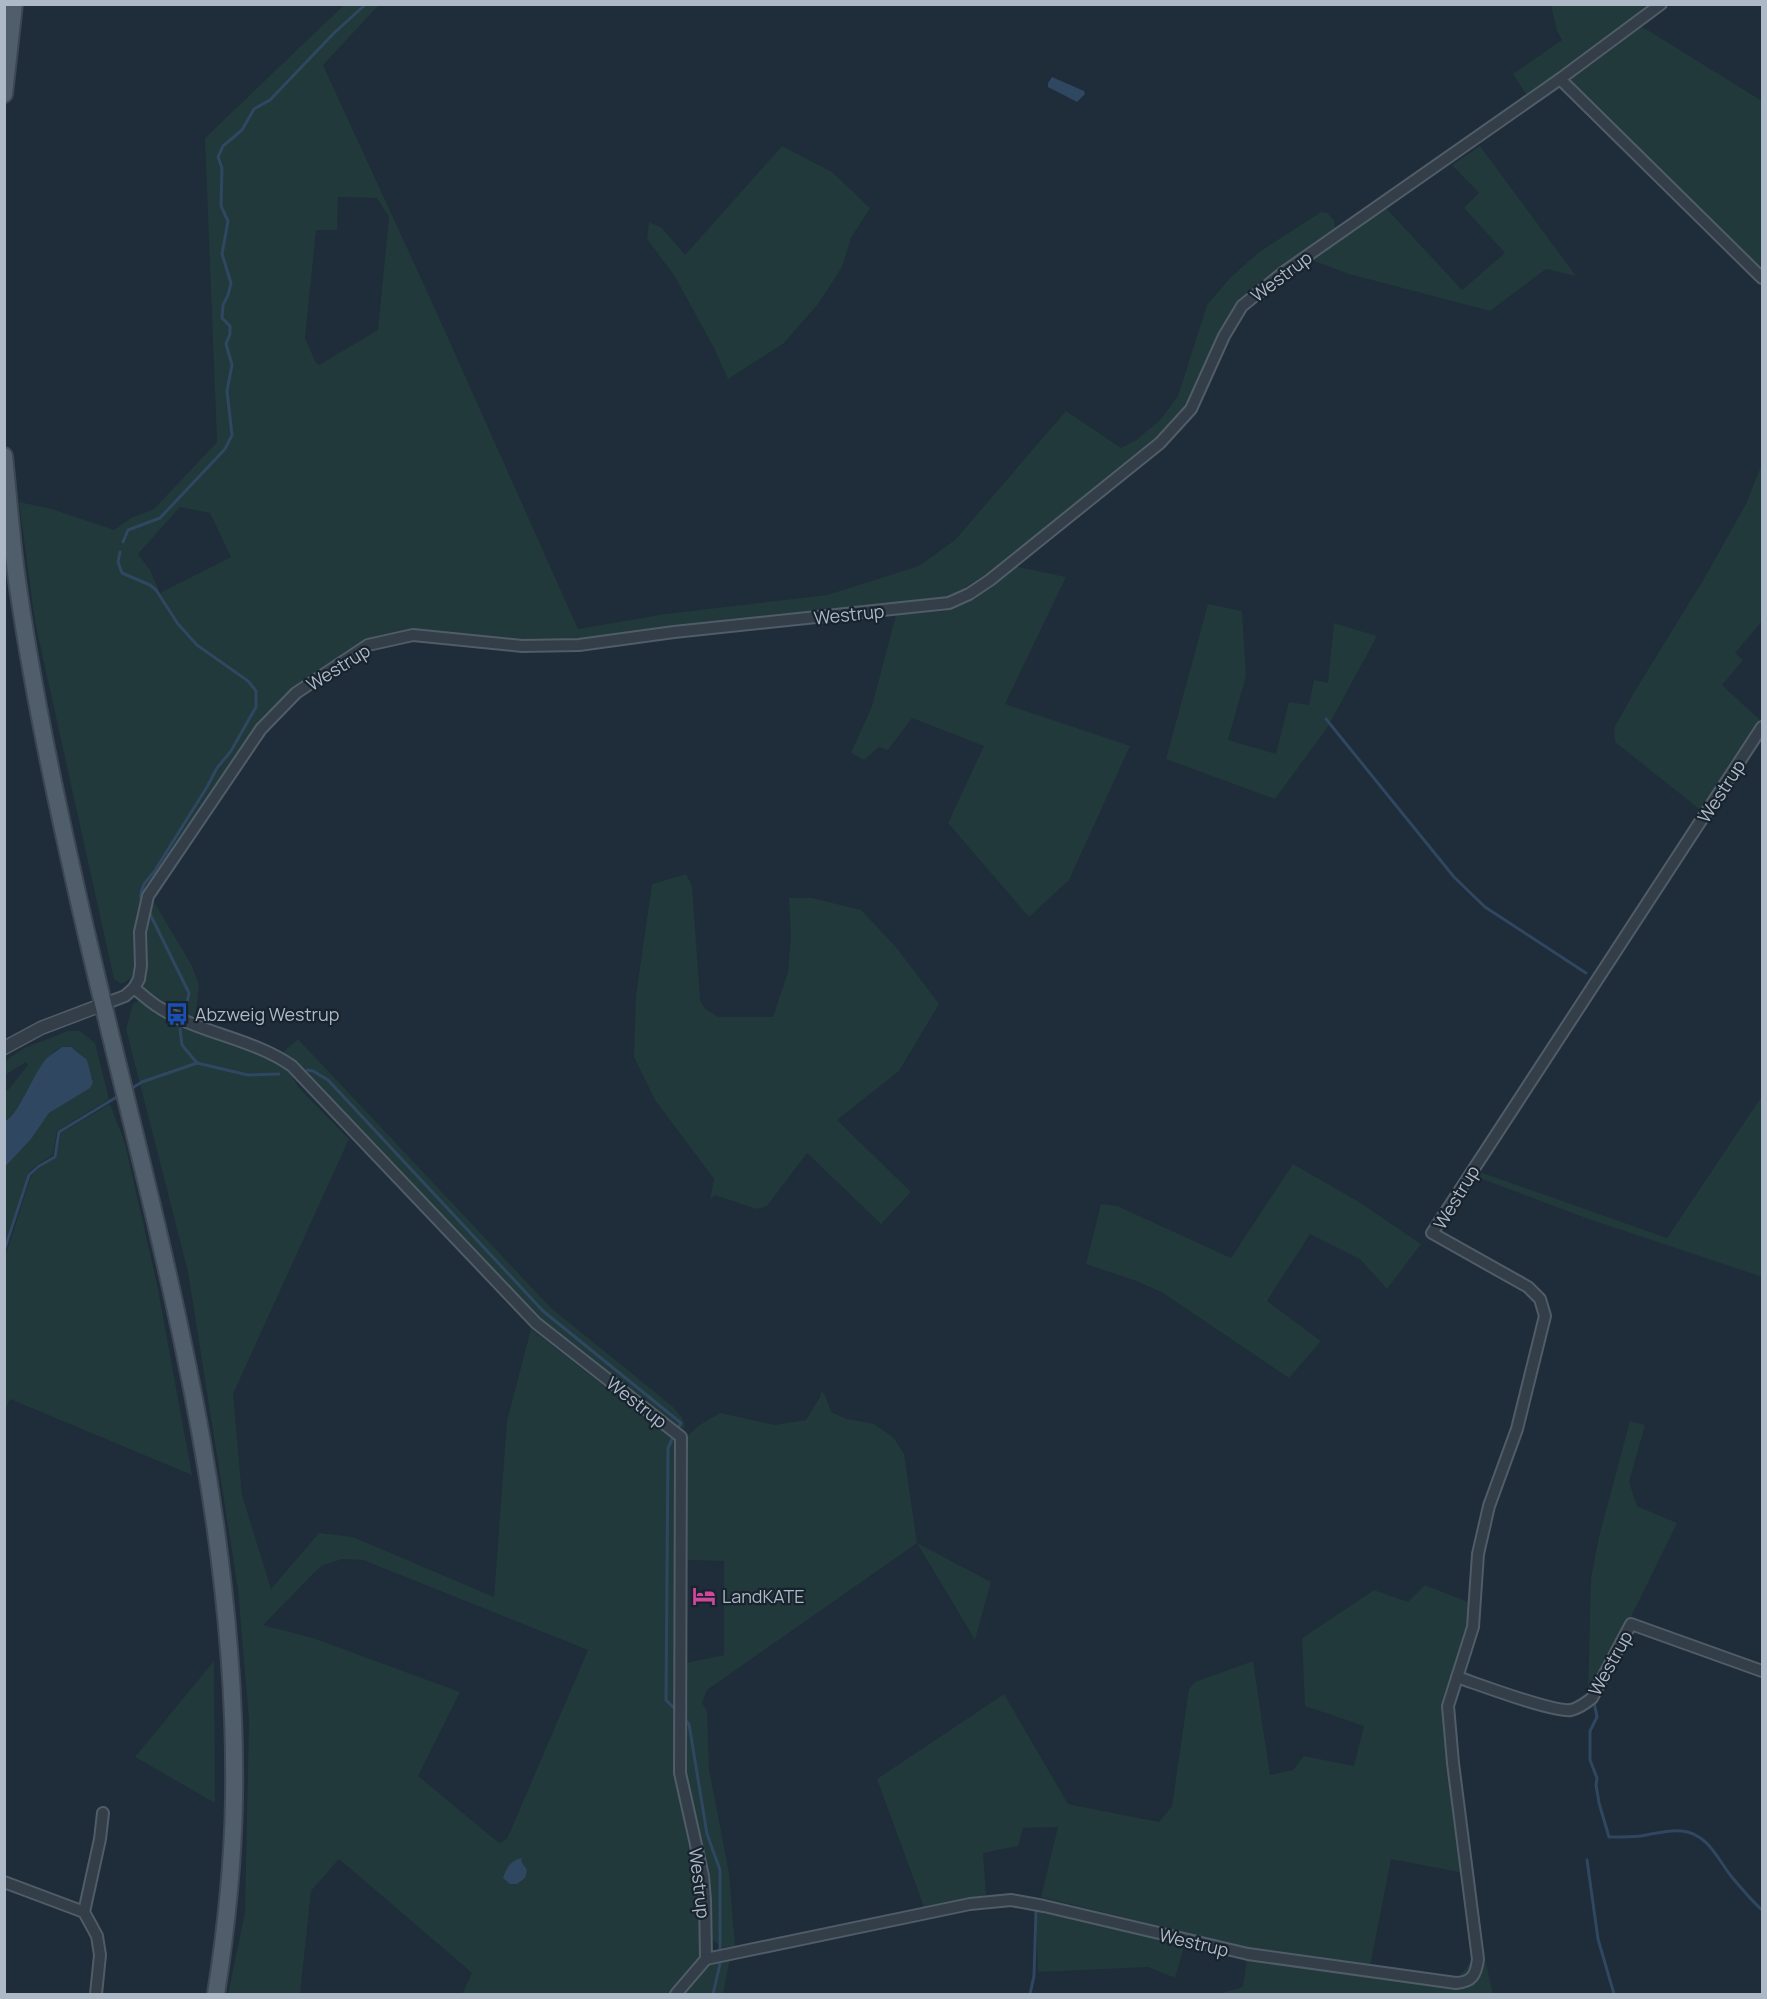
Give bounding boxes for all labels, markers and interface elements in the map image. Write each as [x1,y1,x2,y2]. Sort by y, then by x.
street label: Westrup [1246,245,1316,307]
street label: Westrup [813,598,885,630]
street label: Westrup [302,638,374,696]
street label: Westrup [1692,755,1750,827]
bus stop icon: Abzweig Westrup [164,1001,190,1027]
place label: Abzweig Westrup [195,1002,339,1026]
street label: Westrup [1427,1160,1485,1234]
street label: Westrup [602,1371,672,1433]
hotel icon: LandKATE [691,1583,717,1609]
place label: LandKATE [722,1584,805,1608]
street label: Westrup [1582,1626,1638,1700]
street label: Westrup [684,1846,716,1920]
street label: Westrup [1157,1922,1231,1962]

